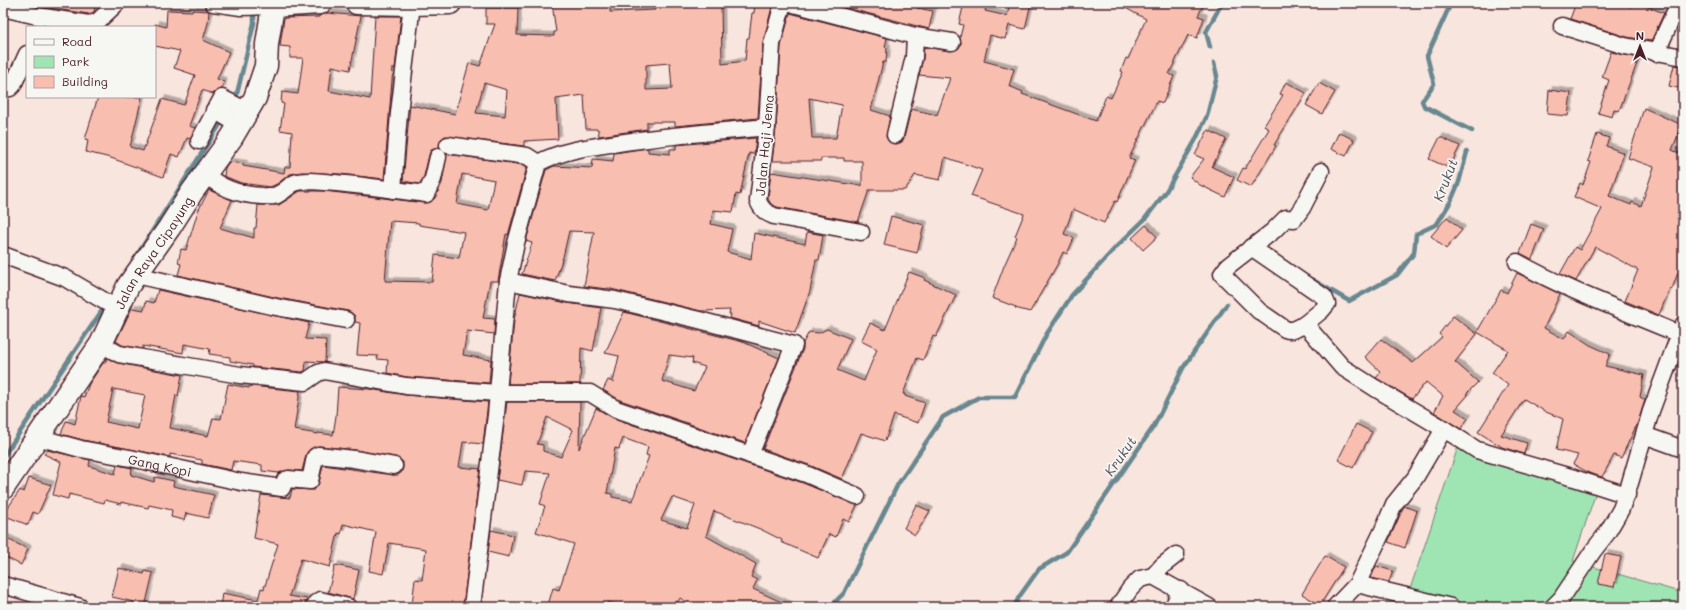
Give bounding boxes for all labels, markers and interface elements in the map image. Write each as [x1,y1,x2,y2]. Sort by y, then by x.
legend [26,26,156,98]
north arrow [1620,26,1660,66]
text: N [1636,28,1644,43]
text: Road [62,33,92,49]
text: Park [62,53,89,69]
text: Building [62,73,108,89]
street label: Jalan Haji Jema [751,94,777,196]
water label: Krukut [1428,156,1462,204]
street label: Jalan Raya Cipayung [110,193,196,311]
water label: Krukut [1099,432,1141,480]
street label: Gang Kopi [127,449,193,480]

